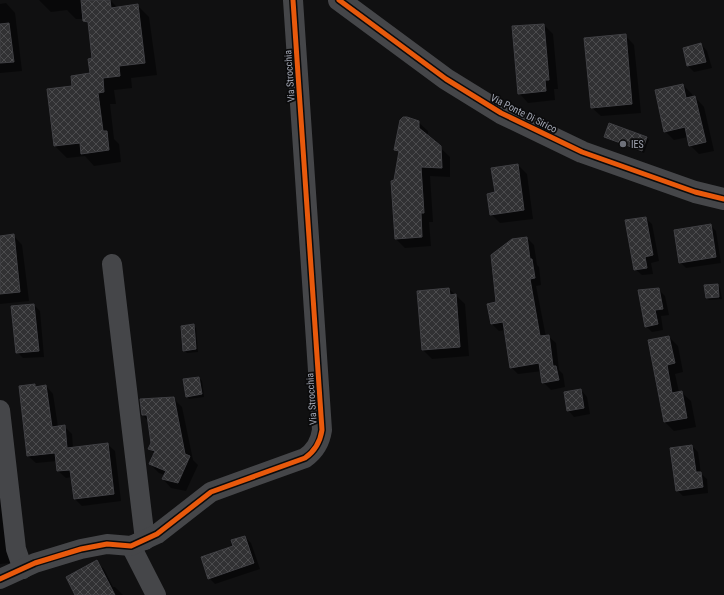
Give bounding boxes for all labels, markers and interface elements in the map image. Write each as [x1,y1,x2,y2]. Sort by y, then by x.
street label: Via Strocchia [282,49,297,102]
street label: Via Ponte Di Sirico [489,92,559,135]
marker: IES [618,139,628,149]
place label: IES [631,139,644,150]
street label: Via Strocchia [304,372,319,425]

